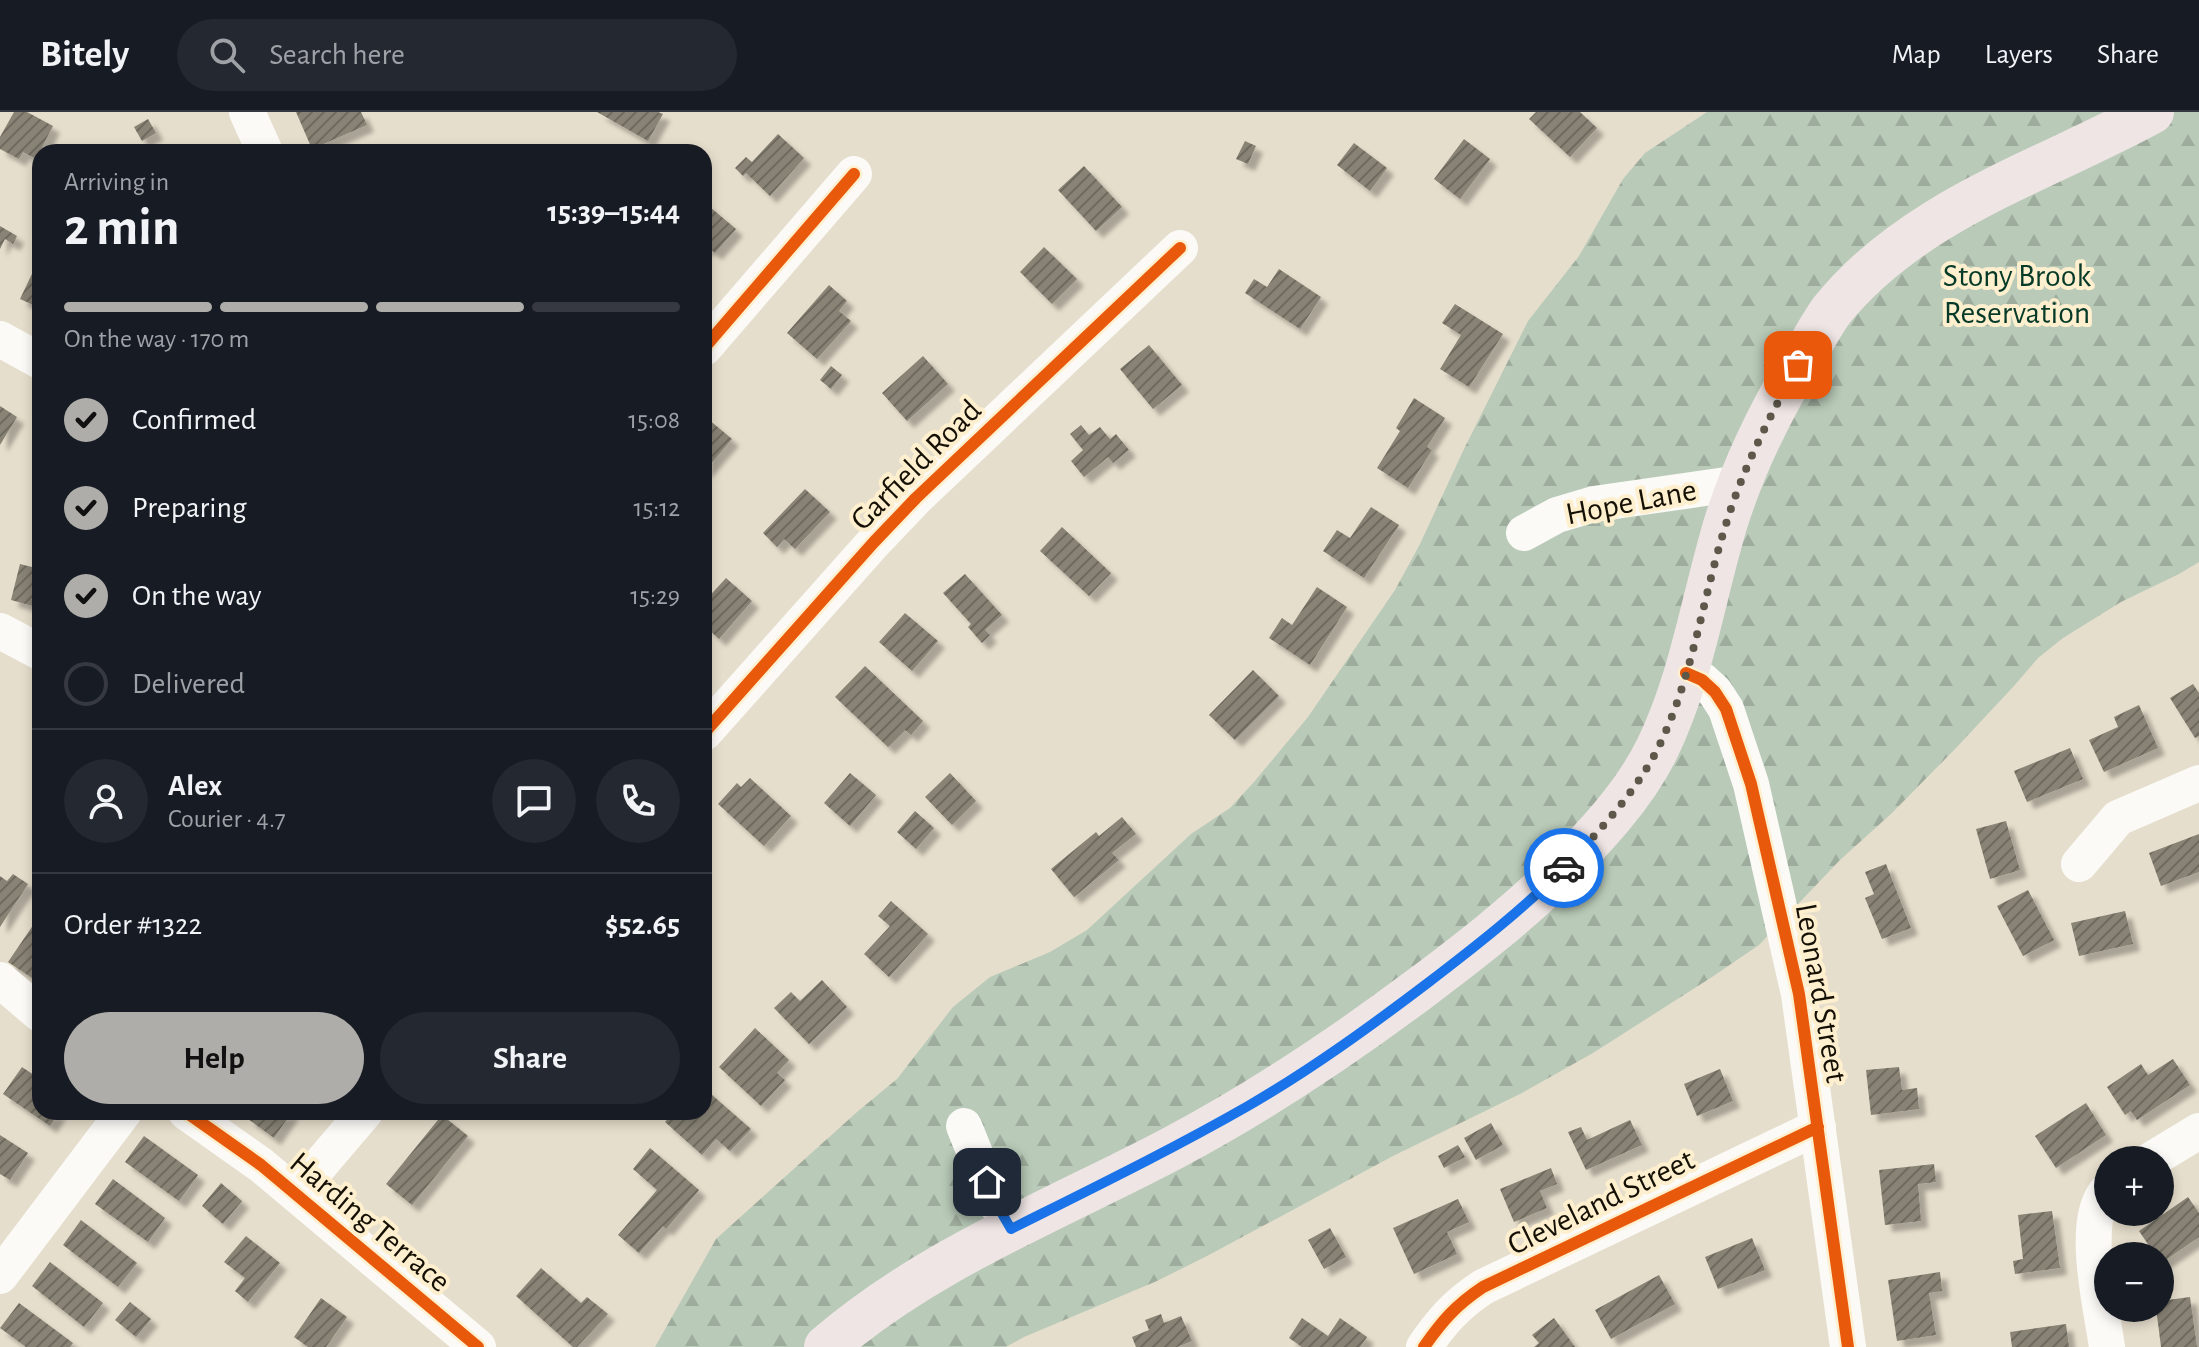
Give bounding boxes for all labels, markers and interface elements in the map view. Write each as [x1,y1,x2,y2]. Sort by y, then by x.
search box [177,19,737,91]
icon: search [205,33,249,77]
text: Bitely [40,36,129,74]
text: Search here [269,40,405,70]
text: Map [1892,41,1941,69]
text: Layers [1985,41,2053,69]
text: Share [2097,41,2159,69]
text: Arriving in [64,169,169,195]
text: 15:39–15:44 [547,197,680,227]
text: 2 min [64,202,179,254]
park label: Stony Brook Reservation [1943,260,2092,329]
text: On the way · 170 m [64,326,249,352]
pin [1764,331,1832,399]
icon: bag [1776,343,1820,387]
street label: Garfield Road [845,394,987,536]
icon: check [64,398,108,442]
text: Confirmed [132,405,256,435]
text: 15:08 [628,407,680,433]
street label: Hope Lane [1563,474,1699,530]
icon: check [64,486,108,530]
text: Preparing [132,493,247,523]
text: 15:12 [633,495,680,521]
icon: check [64,574,108,618]
text: On the way [132,581,261,611]
text: 15:29 [630,583,680,609]
text: Delivered [132,669,245,699]
button: person [64,759,148,843]
button: chat [492,759,576,843]
button: phone [596,759,680,843]
text: Alex [168,771,222,801]
text: Courier · 4.7 [168,806,286,832]
courier [1524,828,1604,908]
icon: car [1542,846,1586,890]
street label: Leonard Street [1789,901,1853,1085]
text: Order #1322 [64,910,202,940]
text: $52.65 [605,910,680,940]
button: Help [64,1012,364,1104]
button: Share [380,1012,680,1104]
street label: Cleveland Street [1503,1143,1699,1261]
street label: Harding Terrace [284,1146,456,1298]
map controls [2094,1146,2174,1322]
button: + [2094,1146,2174,1226]
pin [953,1148,1021,1216]
icon: home [965,1160,1009,1204]
button: − [2094,1242,2174,1322]

